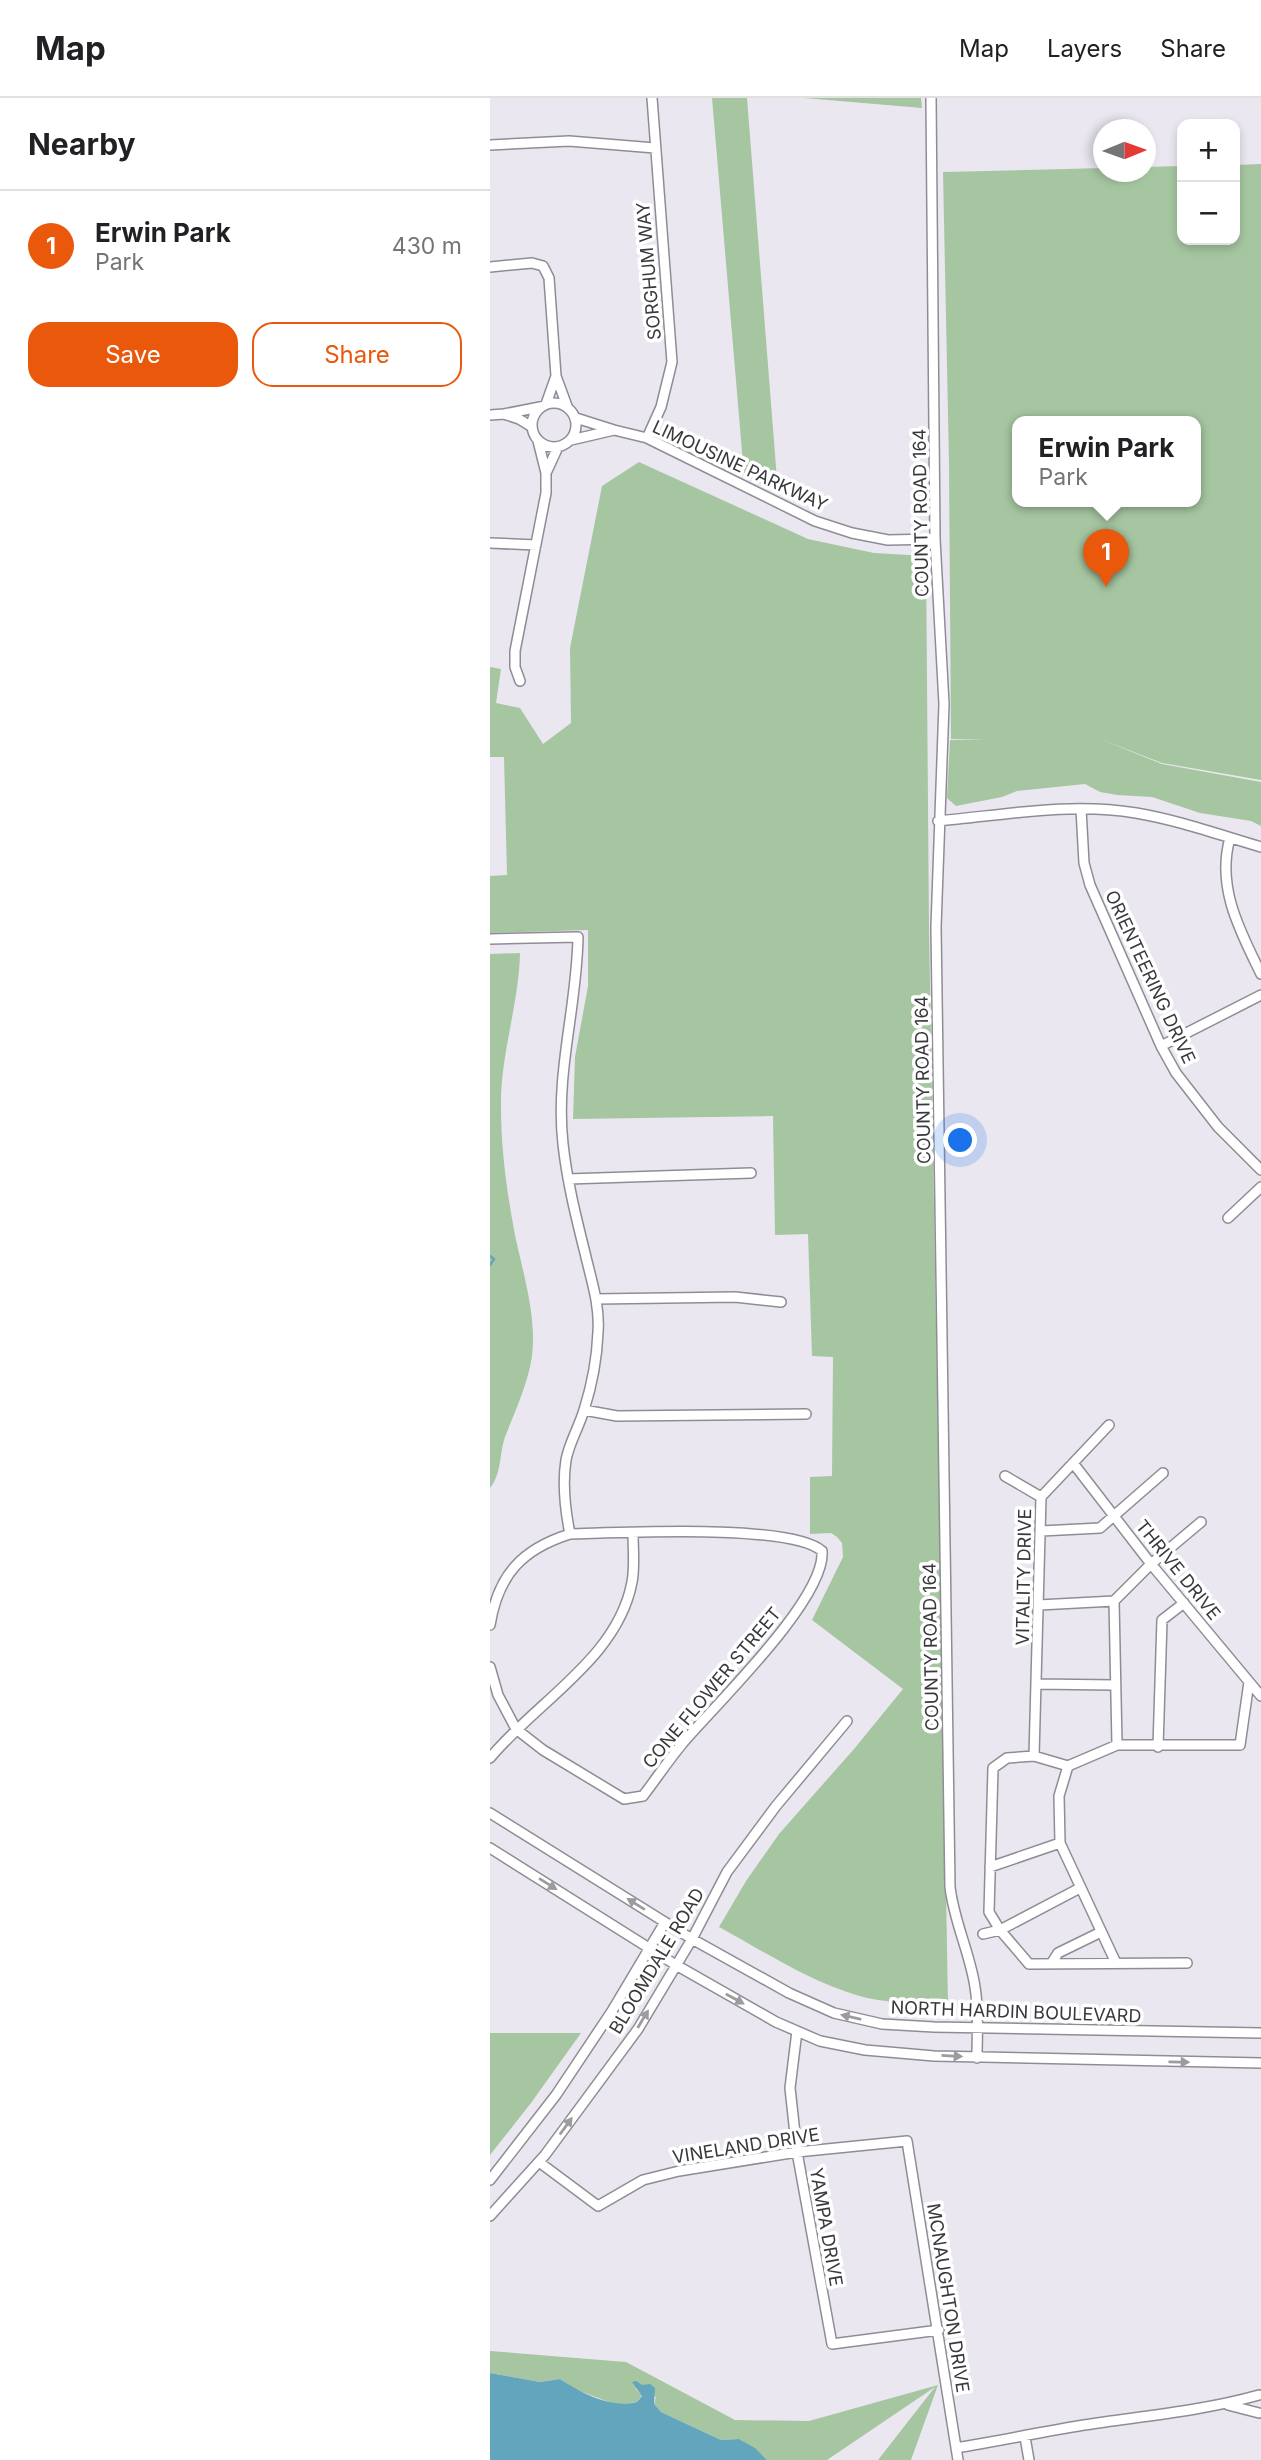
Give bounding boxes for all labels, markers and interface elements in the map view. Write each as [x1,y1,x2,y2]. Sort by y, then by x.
text: Map [35,28,106,68]
text: Map [959,34,1009,63]
text: Layers [1047,34,1122,63]
text: Share [1160,34,1226,63]
north arrow [1093,119,1156,182]
map controls [1177,119,1240,245]
button: + [1177,119,1240,182]
text: Nearby [28,126,136,162]
button: − [1177,182,1240,245]
street label: SORGHUM WAY [632,201,665,341]
text: Erwin Park [95,217,231,248]
text: 1 [46,232,56,260]
text: 430 m [392,232,462,260]
text: Park [95,248,144,276]
button: Save [28,322,238,387]
button: Share [252,322,462,387]
street label: LIMOUSINE PARKWAY [649,416,831,515]
popup [1012,416,1201,507]
street label: COUNTY ROAD 164 [909,429,932,597]
text: Erwin Park [1039,432,1174,463]
text: Park [1039,463,1088,491]
pin: 1 [1083,529,1129,587]
street label: ORIENTEERING DRIVE [1101,887,1200,1067]
street label: COUNTY ROAD 164 [911,996,934,1164]
your location [943,1123,977,1157]
street label: VITALITY DRIVE [1012,1508,1035,1646]
street label: THRIVE DRIVE [1132,1516,1225,1624]
street label: COUNTY ROAD 164 [919,1563,942,1731]
street label: CONE FLOWER STREET [638,1603,785,1772]
one-way arrow [538,1878,557,1891]
street label: BLOOMDALE ROAD [605,1884,708,2037]
one-way arrow [626,1897,646,1910]
one-way arrow [725,1993,745,2005]
street label: NORTH HARDIN BOULEVARD [890,1997,1142,2026]
one-way arrow [637,2010,650,2029]
one-way arrow [840,2011,862,2022]
one-way arrow [941,2051,963,2062]
one-way arrow [1168,2056,1190,2067]
one-way arrow [559,2117,573,2135]
street label: VINELAND DRIVE [671,2124,821,2167]
street label: YAMPA DRIVE [806,2166,847,2288]
street label: MCNAUGHTON DRIVE [923,2202,974,2394]

